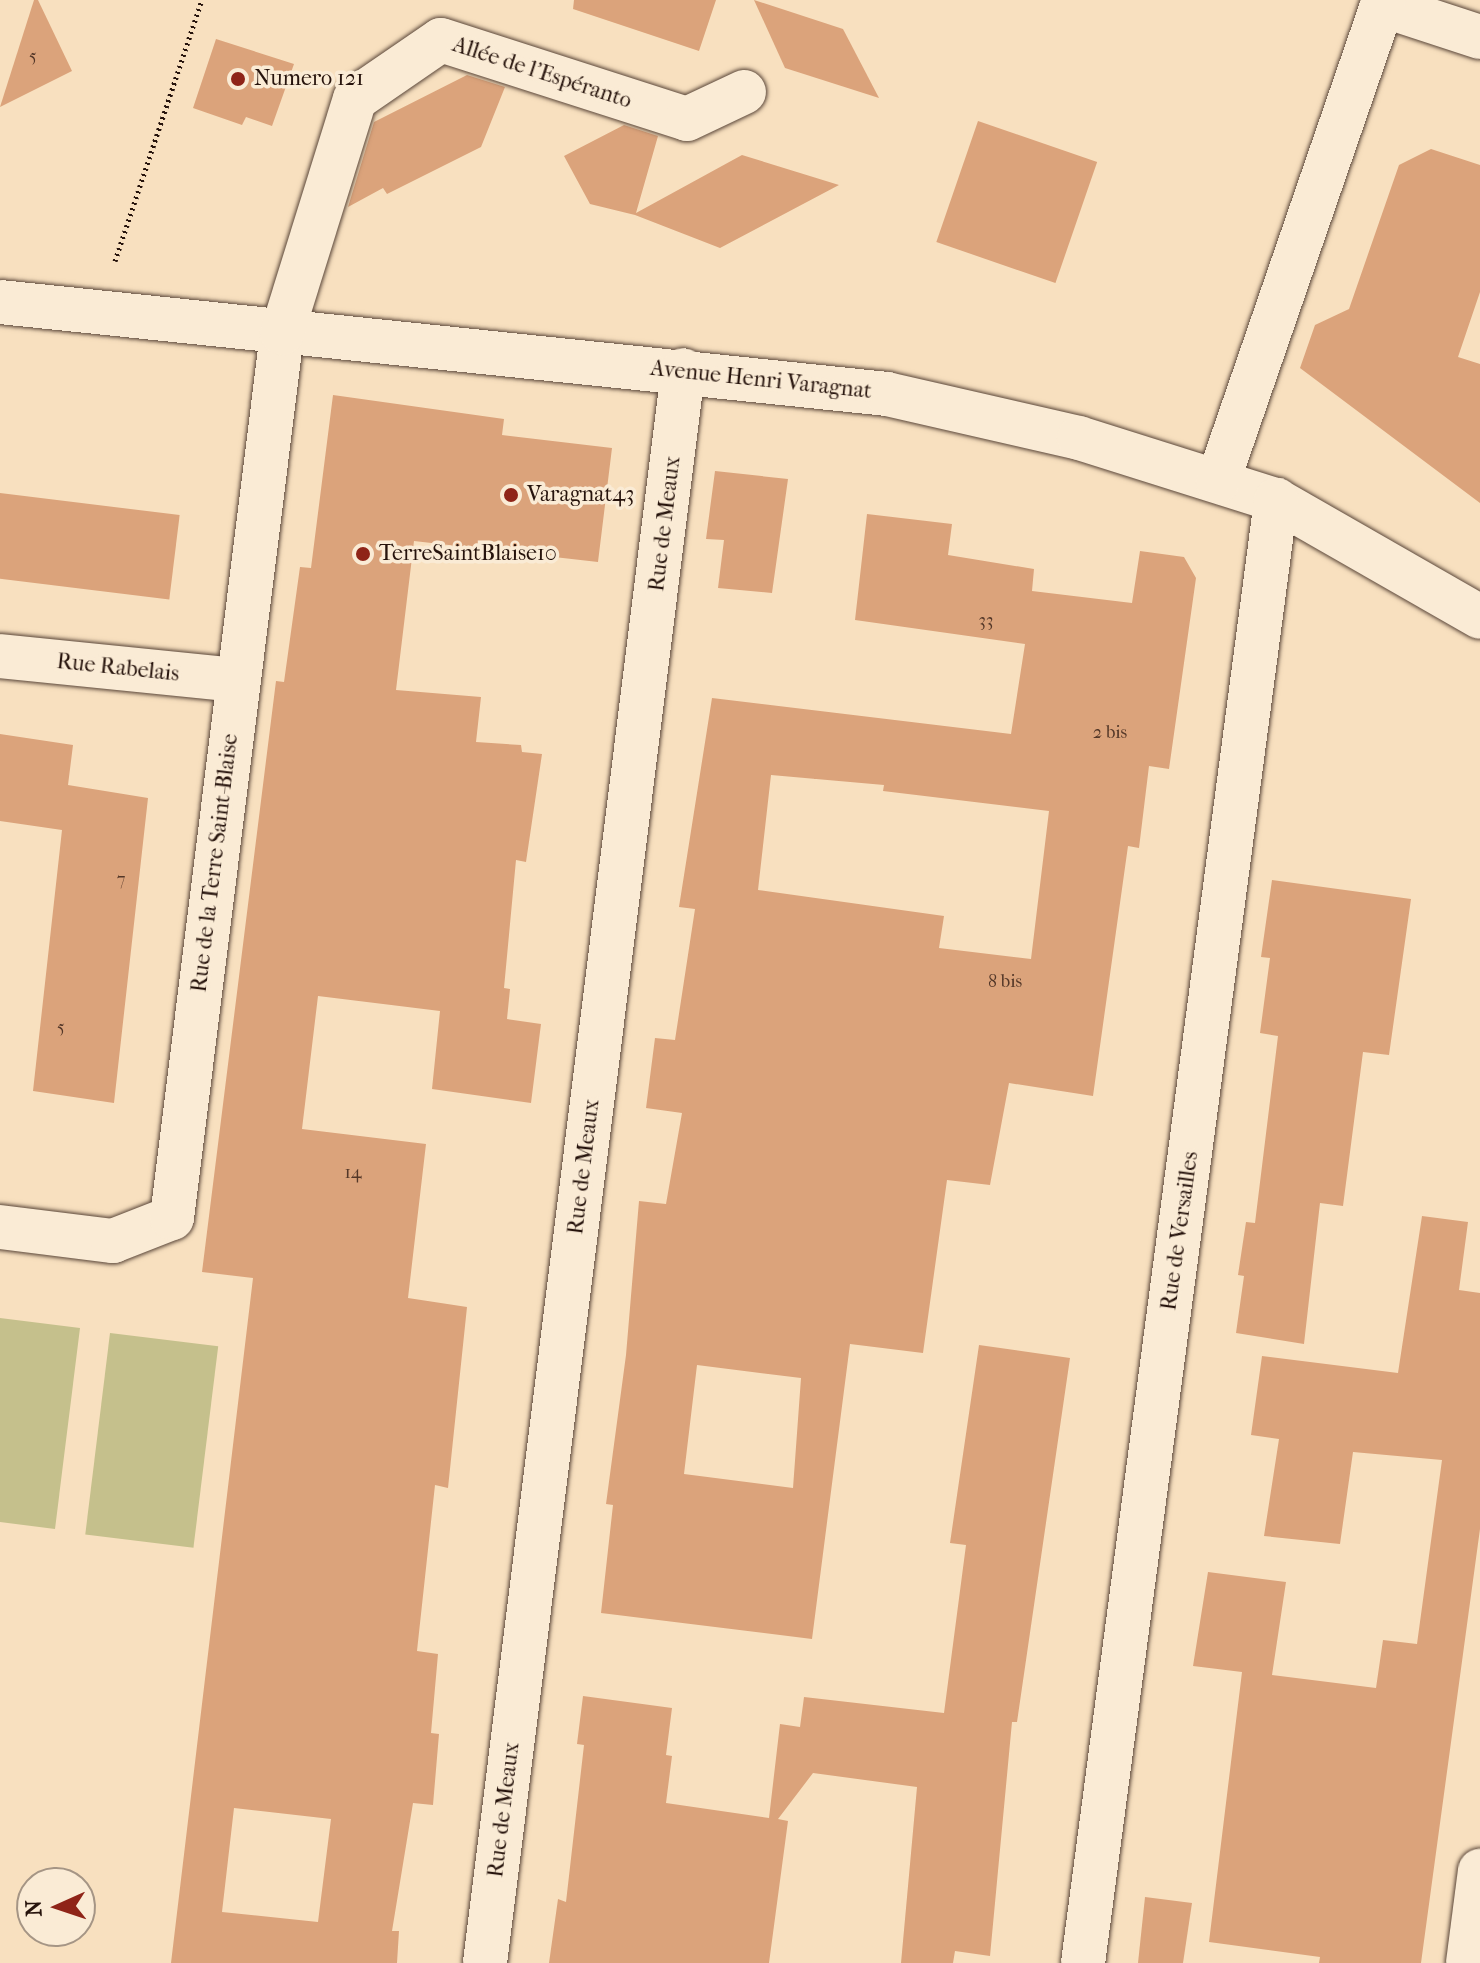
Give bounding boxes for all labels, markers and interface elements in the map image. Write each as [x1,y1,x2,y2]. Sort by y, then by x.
street label: Allée de l'Espéranto [449,32,635,114]
house number: 5 [29,46,37,68]
place label: Numero 121 [254,66,364,92]
marker: Numero 121 [229,70,247,88]
street label: Avenue Henri Varagnat [649,355,873,405]
street label: Rue de Meaux [644,455,686,593]
place label: Varagnat43 [527,482,634,508]
marker: Varagnat43 [502,486,520,504]
place label: TerreSaintBlaise10 [379,541,557,567]
marker: TerreSaintBlaise10 [354,545,372,563]
house number: 33 [979,610,993,632]
street label: Rue Rabelais [55,648,181,688]
house number: 2 bis [1093,722,1127,744]
street label: Rue de la Terre Saint-Blaise [186,732,244,994]
house number: 7 [117,869,125,891]
house number: 8 bis [988,971,1022,993]
house number: 5 [57,1017,65,1039]
street label: Rue de Meaux [563,1098,605,1236]
street label: Rue de Versailles [1156,1150,1204,1312]
house number: 14 [344,1162,362,1184]
street label: Rue de Meaux [483,1741,525,1879]
north arrow [16,1867,96,1947]
text: N [21,1899,47,1917]

